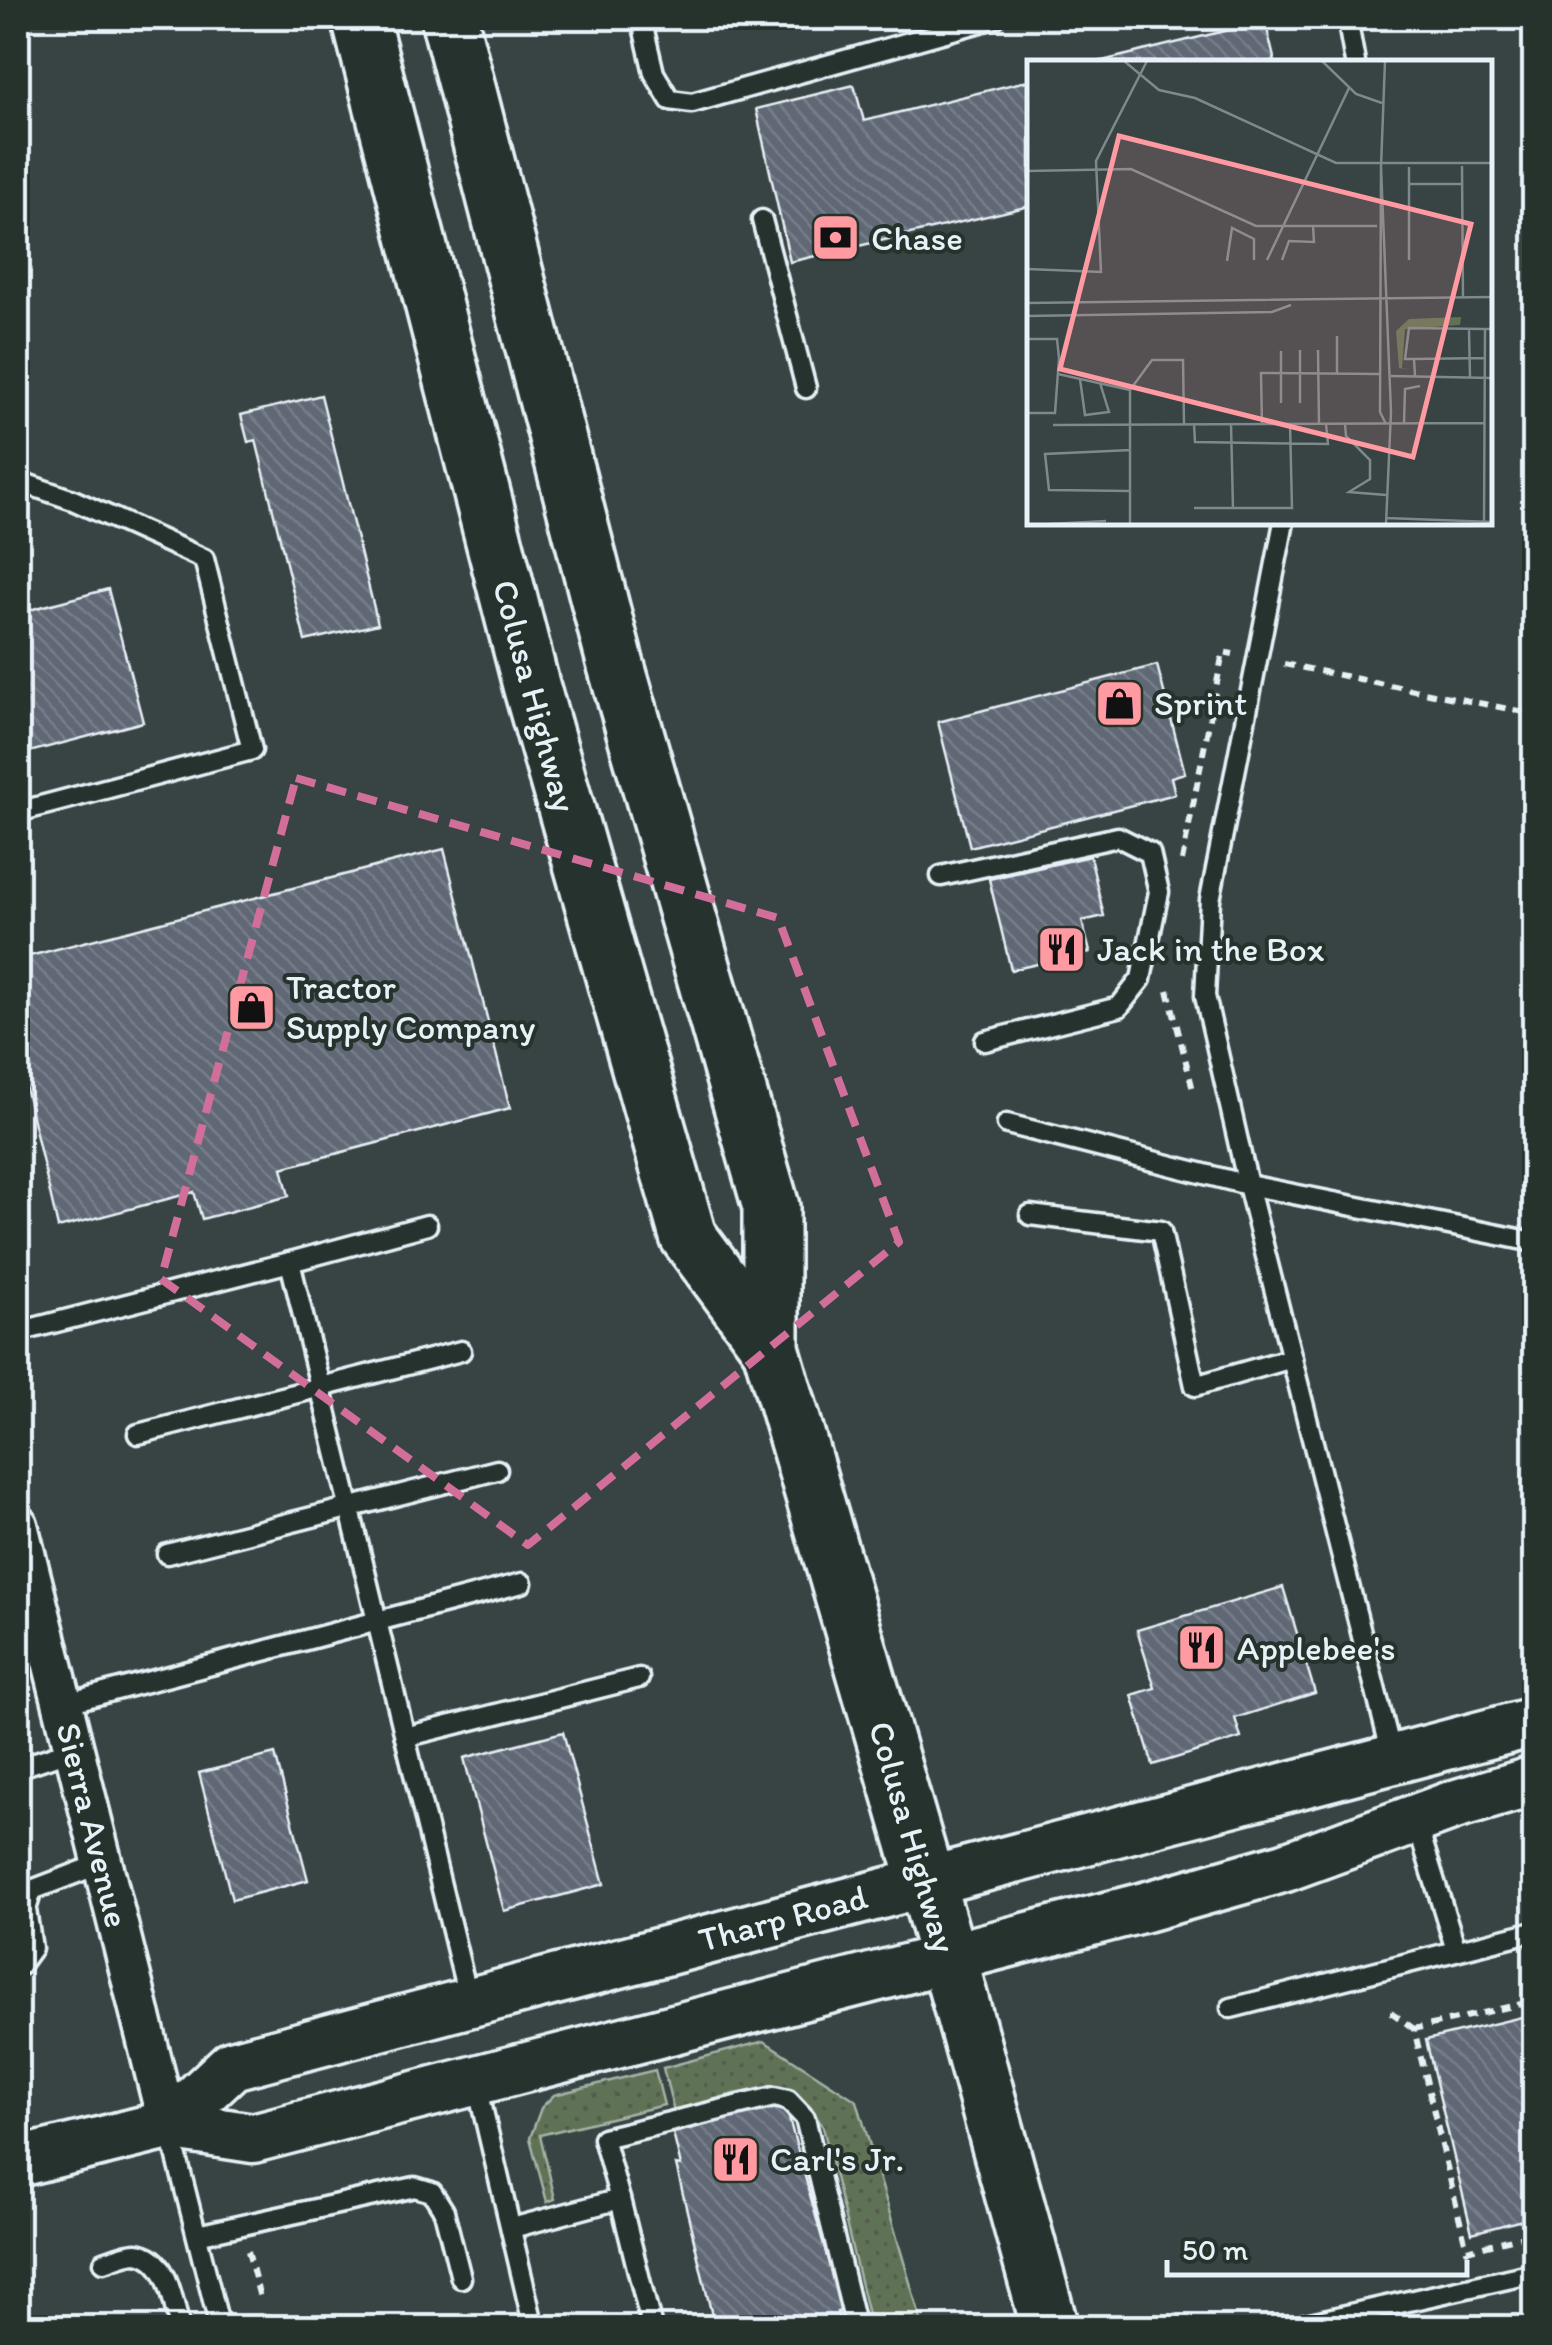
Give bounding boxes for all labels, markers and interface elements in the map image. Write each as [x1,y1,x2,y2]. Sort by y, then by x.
inset map [1027,60,1492,525]
bank icon: Chase [810,212,862,264]
place label: Chase [871,217,963,259]
street label: Colusa Highway [484,575,586,817]
shop icon: Sprint [1093,677,1145,729]
place label: Sprint [1154,682,1247,724]
restaurant icon: Jack in the Box [1036,923,1088,975]
place label: Jack in the Box [1097,928,1325,970]
place label: Tractor Supply Company [286,966,536,1048]
shop icon: Tractor Supply Company [225,981,277,1033]
restaurant icon: Applebee's [1176,1622,1228,1674]
place label: Applebee's [1237,1627,1396,1669]
street label: Colusa Highway [860,1717,966,1958]
street label: Sierra Avenue [47,1718,139,1932]
street label: Tharp Road [694,1875,872,1961]
restaurant icon: Carl's Jr. [709,2133,761,2185]
place label: Carl's Jr. [770,2138,904,2180]
scale bar [1167,2215,1467,2277]
text: 50 m [1182,2231,1248,2268]

